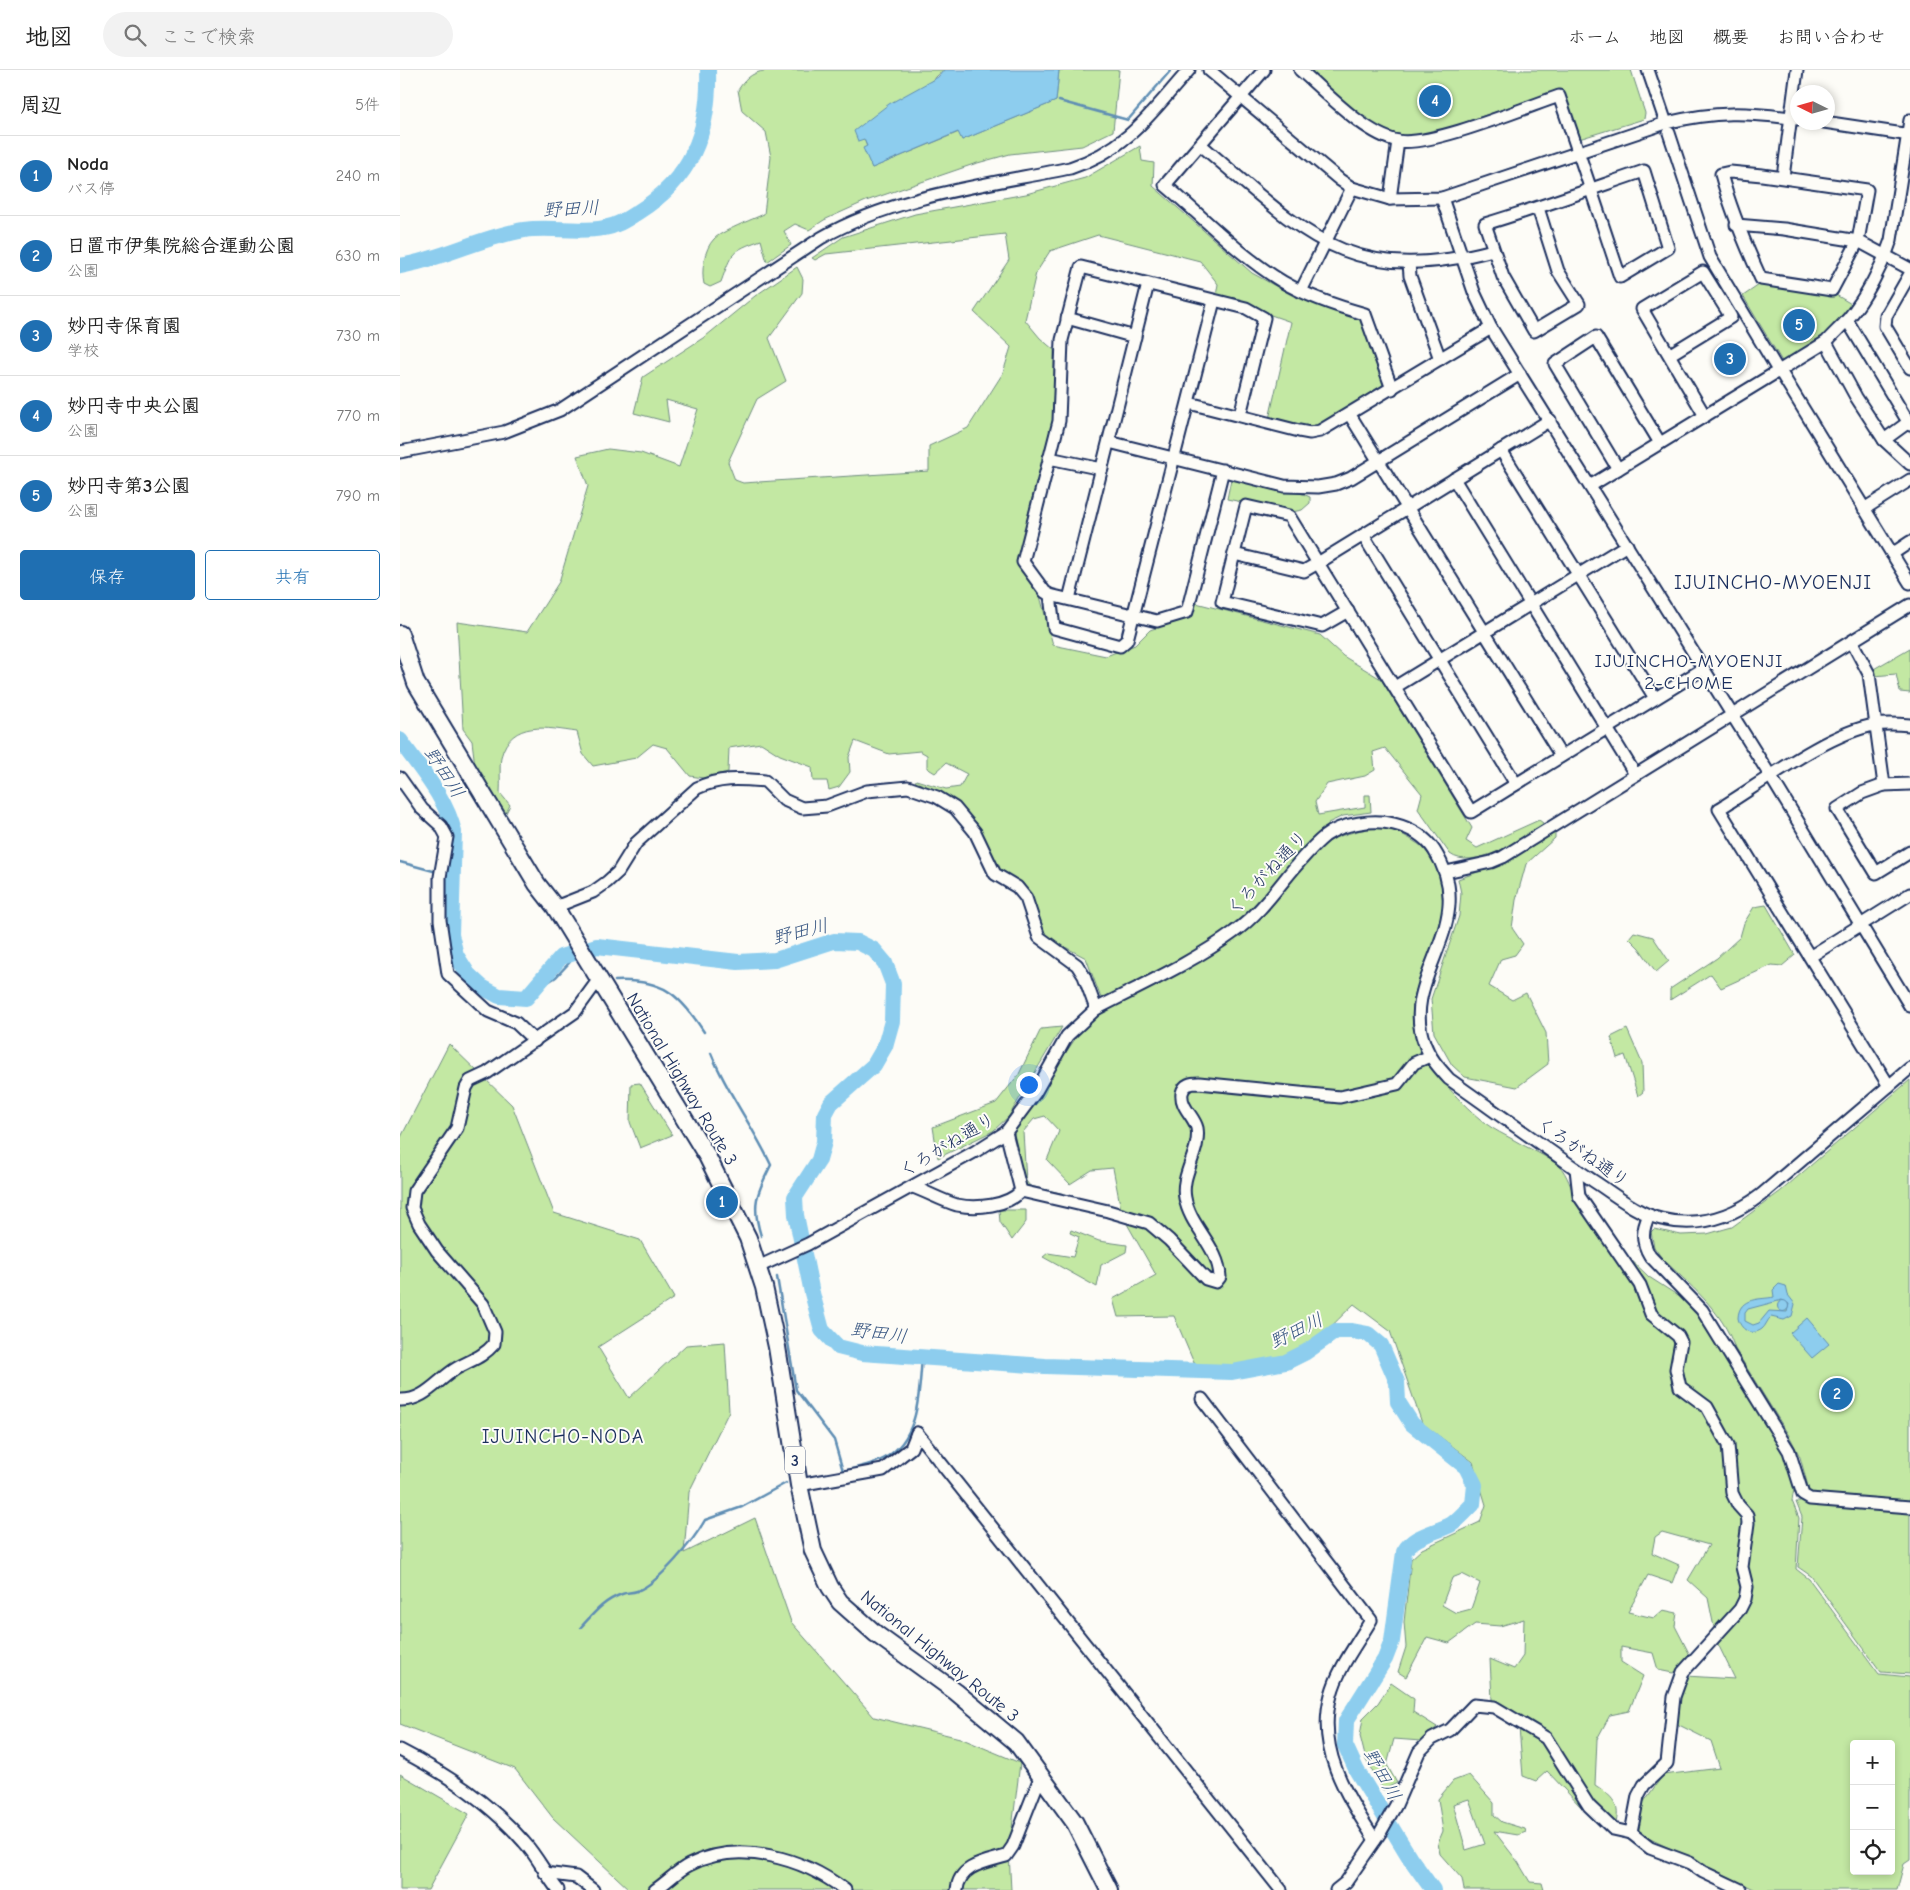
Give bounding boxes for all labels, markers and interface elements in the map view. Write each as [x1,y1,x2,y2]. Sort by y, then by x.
search box [103,12,453,57]
icon: search [121,21,149,49]
text: 地図 [25,23,73,51]
text: ここで検索 [161,26,256,48]
text: ホーム [1568,27,1621,48]
text: 地図 [1649,27,1685,48]
text: 概要 [1713,27,1749,48]
text: お問い合わせ [1777,27,1885,48]
pin: 4 [1419,82,1451,120]
north arrow [1790,85,1835,130]
text: 周辺 [20,93,62,117]
text: 5件 [355,96,380,114]
text: Noda [67,153,109,175]
text: 1 [33,167,39,185]
text: 240 m [336,167,380,185]
text: バス停 [67,180,115,198]
water label: 野田川 [542,197,600,221]
text: 日置市伊集院総合運動公園 [67,235,295,257]
text: 2 [32,247,40,265]
text: 630 m [335,247,380,265]
text: 公園 [67,262,99,280]
pin: 5 [1783,306,1815,344]
text: 妙円寺保育園 [67,315,181,337]
text: 3 [32,327,40,345]
text: 730 m [336,327,380,345]
pin: 3 [1714,340,1746,378]
text: 学校 [67,342,99,360]
text: 妙円寺中央公園 [67,395,200,417]
text: 4 [32,407,40,425]
text: 770 m [337,407,380,425]
text: 公園 [67,422,99,440]
text: 妙円寺第3公園 [67,475,190,497]
text: 5 [32,487,40,505]
text: 790 m [336,487,380,505]
text: 公園 [67,502,99,520]
button: 保存 [20,550,195,600]
button: 共有 [205,550,380,600]
district label: IJUINCHO-MYOENJI [1674,571,1872,594]
district label: IJUINCHO-MYOENJI 2-CHOME [1594,650,1784,694]
water label: 野田川 [419,743,469,802]
street label: くろがね通り [1223,827,1312,920]
water label: 野田川 [770,914,831,950]
street label: National Highway Route 3 [622,989,741,1169]
your location [1016,1072,1042,1098]
street label: くろがね通り [896,1109,999,1182]
street label: くろがね通り [1532,1113,1633,1192]
pin: 1 [706,1183,738,1221]
water label: 野田川 [1266,1309,1327,1353]
water label: 野田川 [849,1318,909,1348]
pin: 2 [1821,1375,1853,1413]
district label: IJUINCHO-NODA [482,1425,644,1448]
road number: 3 [785,1446,805,1474]
street label: National Highway Route 3 [856,1586,1023,1727]
map controls [1850,1740,1895,1875]
button: + [1850,1740,1895,1785]
water label: 野田川 [1359,1744,1406,1805]
button: − [1850,1785,1895,1830]
button: locate [1850,1830,1895,1875]

